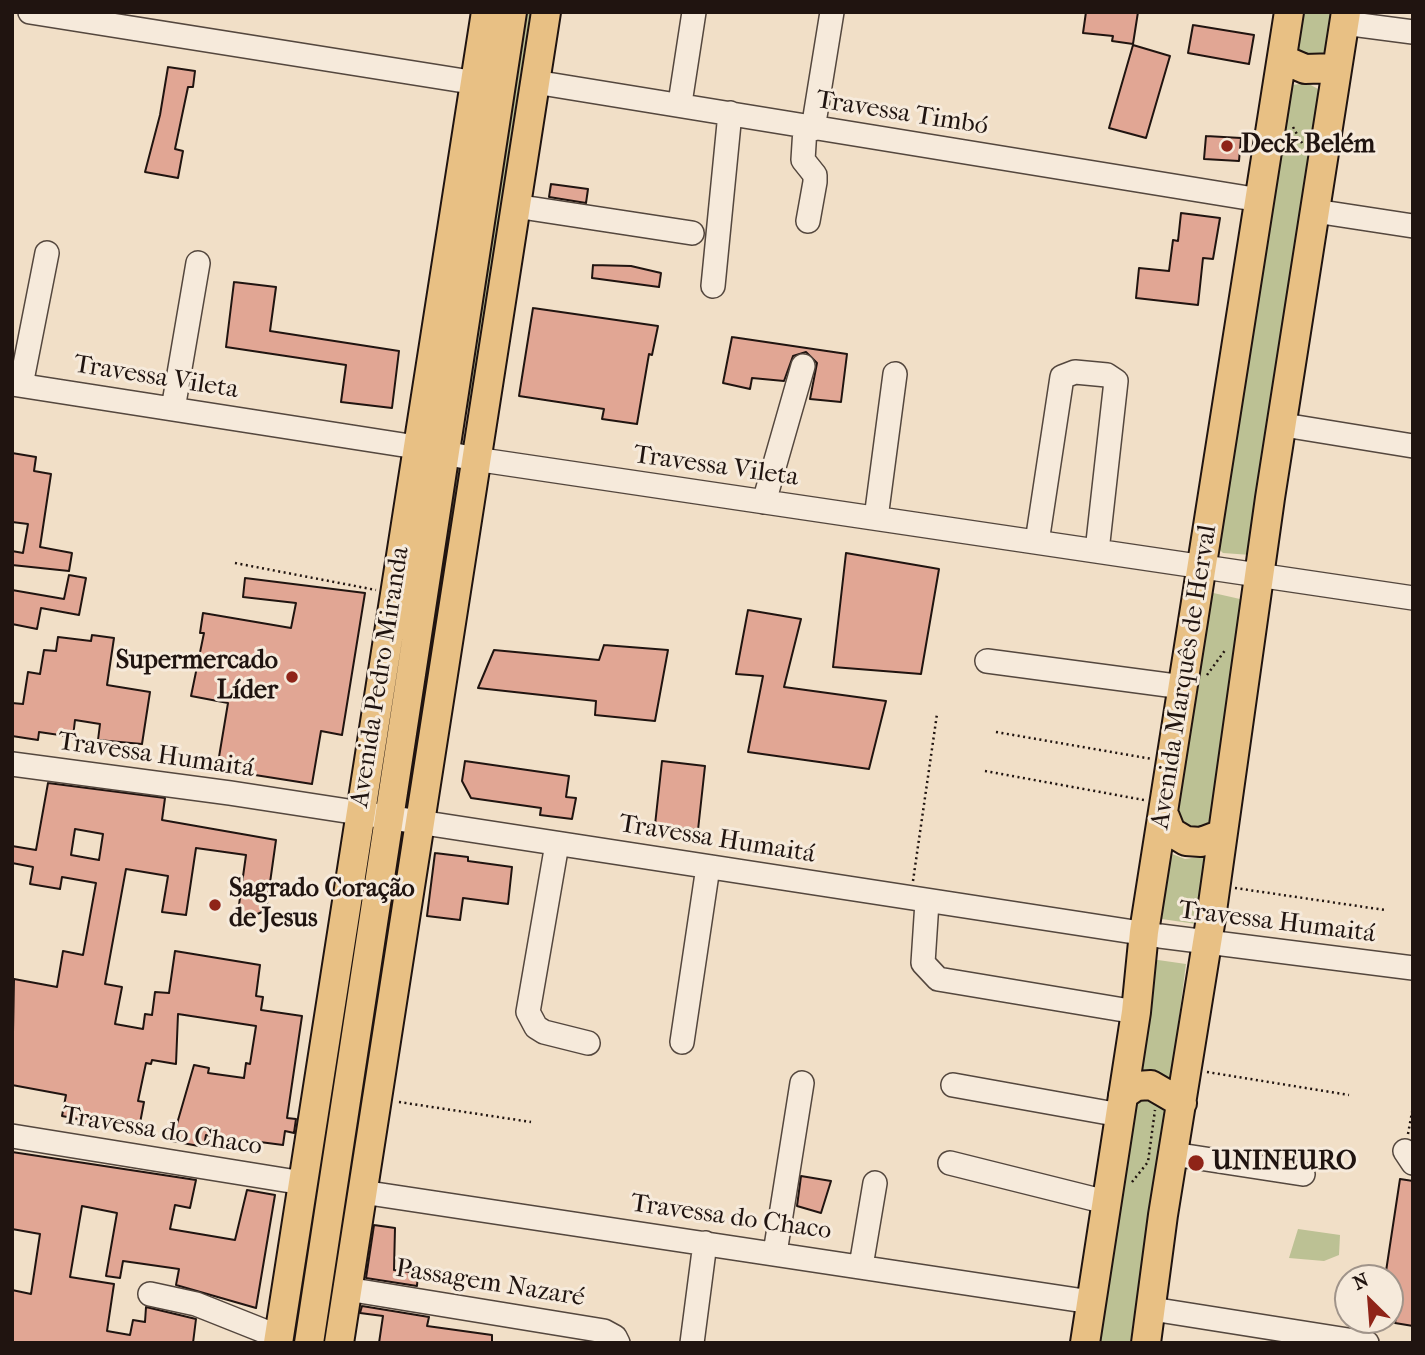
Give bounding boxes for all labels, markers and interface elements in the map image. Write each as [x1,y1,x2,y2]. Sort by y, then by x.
street label: Travessa Timbó [814,85,990,143]
place label: Deck Belém [1241,130,1375,162]
marker: Deck Belém [1219,138,1235,154]
street label: Travessa Vileta [71,350,241,406]
street label: Travessa Vileta [632,440,800,494]
street label: Avenida Marquês de Herval [1146,523,1224,831]
street label: Avenida Pedro Miranda [345,544,417,810]
place label: Supermercado Líder [116,646,278,708]
marker: Supermercado Líder [284,669,300,685]
street label: Travessa Humaitá [56,727,256,785]
street label: Travessa Humaitá [617,809,817,871]
place label: Sagrado Coração de Jesus [229,874,415,936]
street label: Travessa Humaitá [1177,895,1377,951]
marker: Sagrado Coração de Jesus [207,897,223,913]
street label: Travessa do Chaco [60,1101,264,1163]
place label: UNINEURO [1212,1147,1357,1179]
marker: UNINEURO [1186,1153,1206,1173]
street label: Travessa do Chaco [629,1188,833,1248]
street label: Passagem Nazaré [393,1254,587,1314]
north arrow [1334,1264,1404,1334]
text: N [1350,1269,1372,1295]

